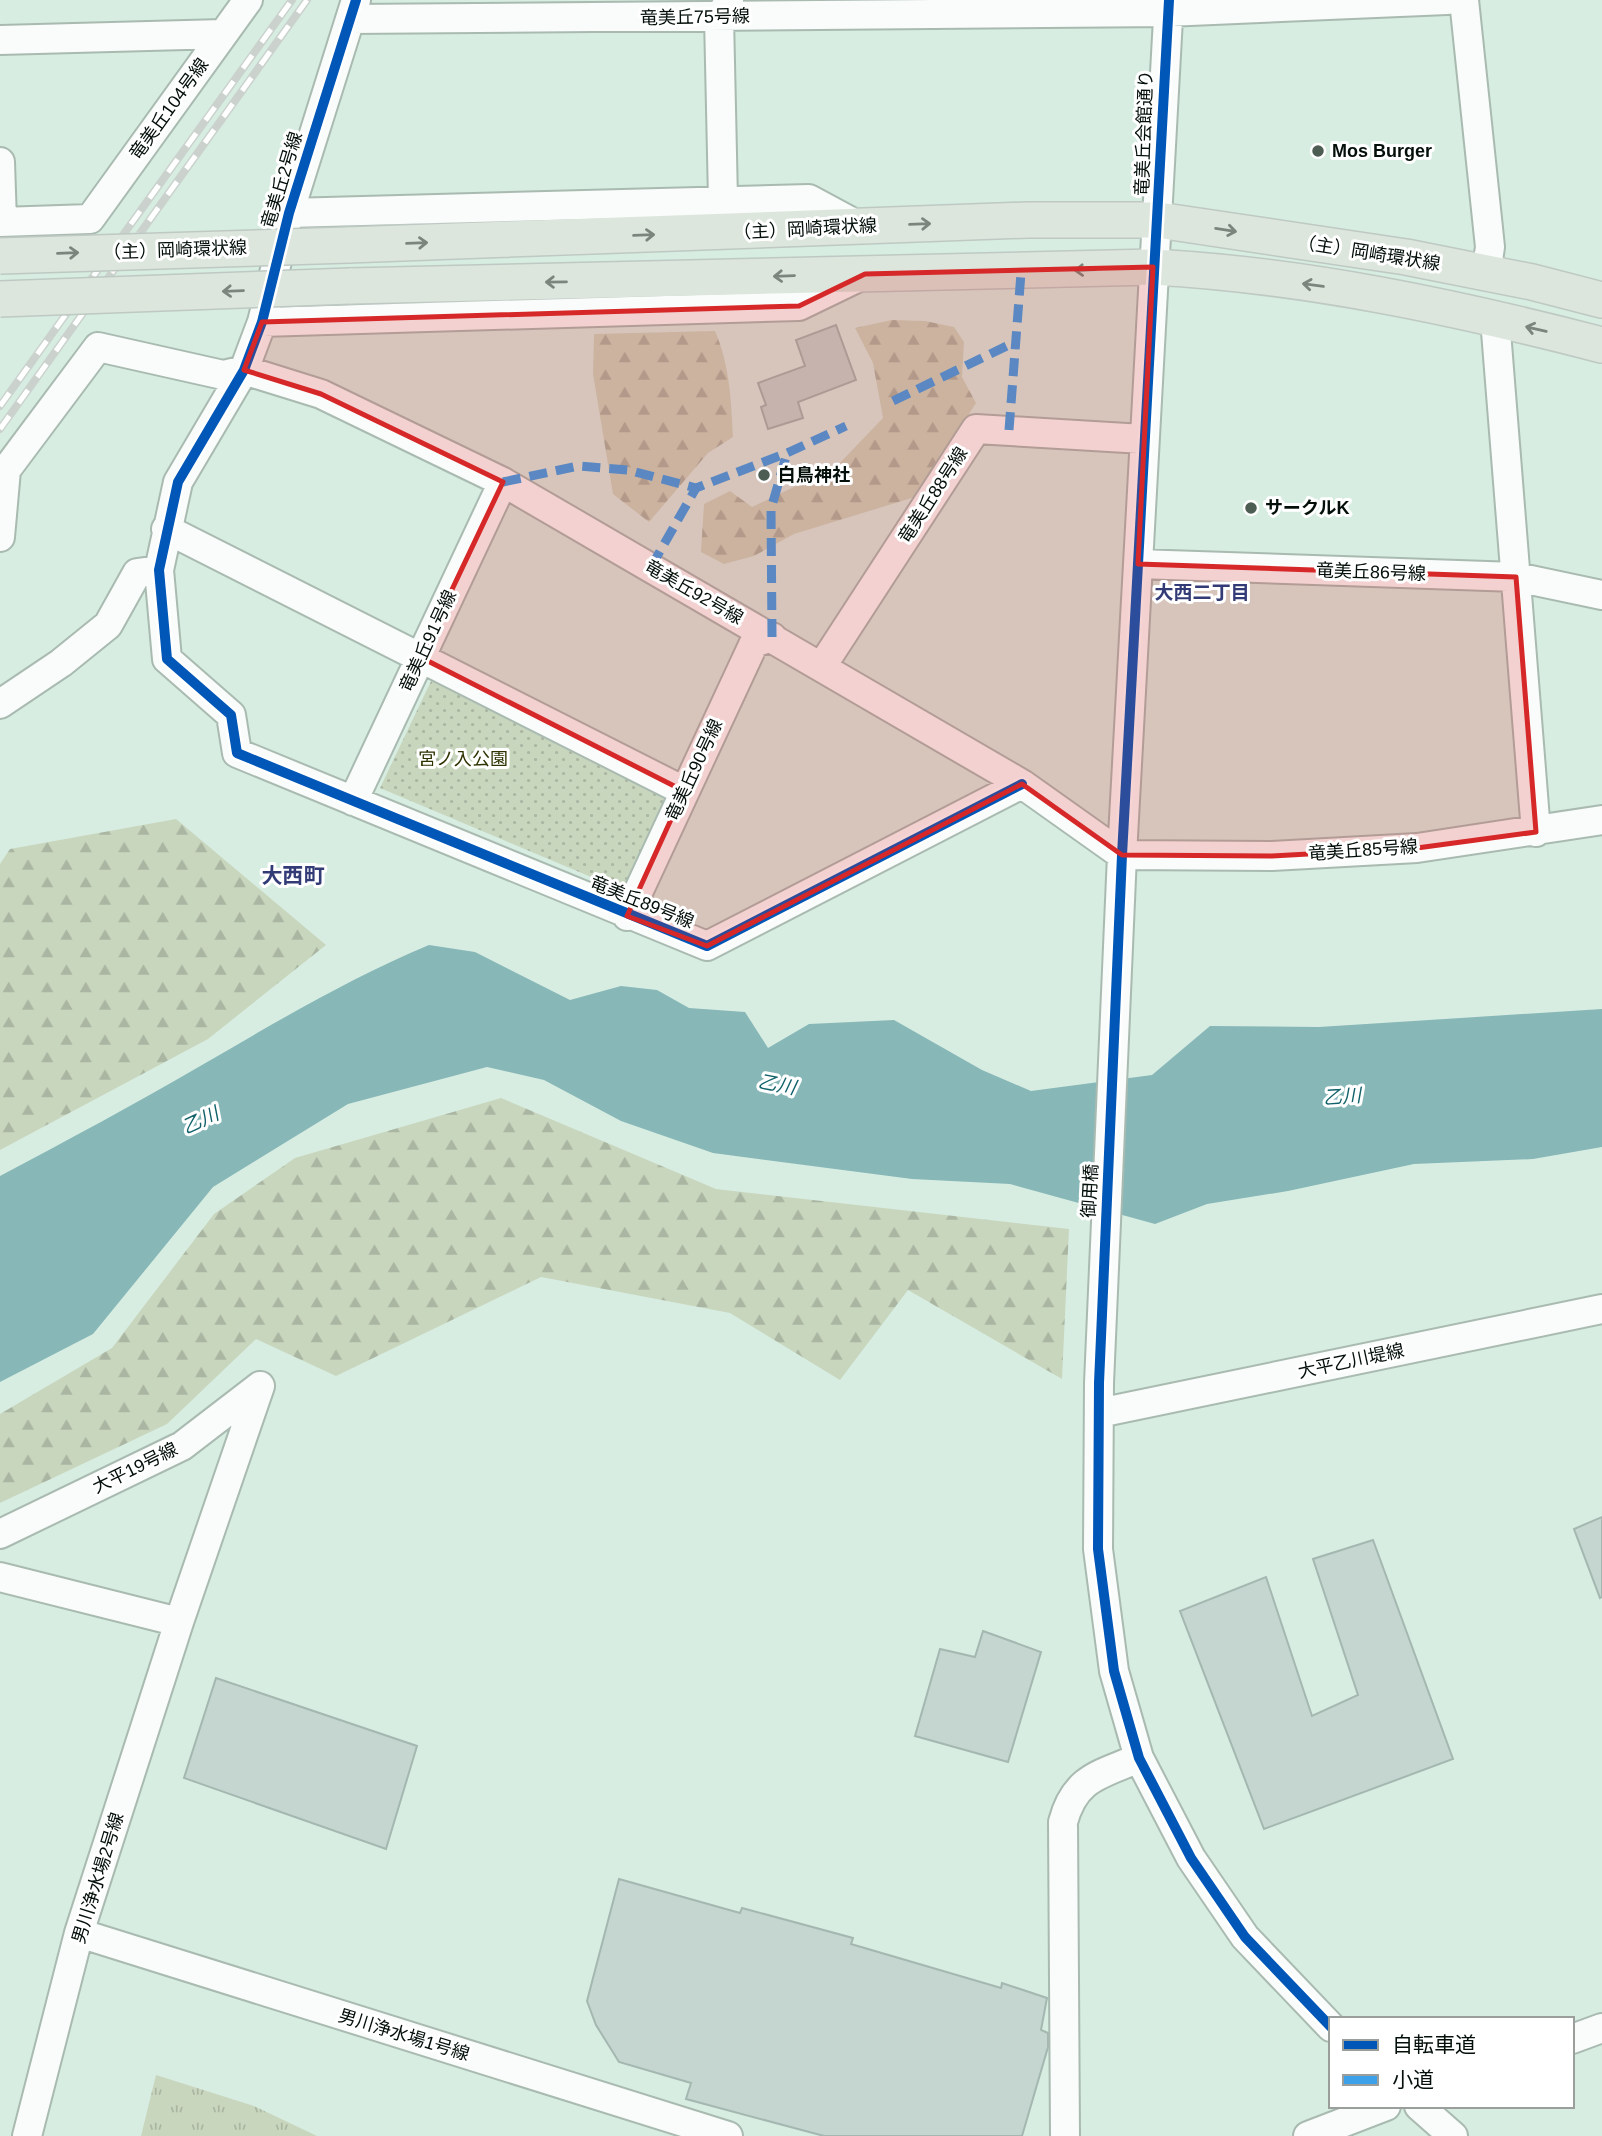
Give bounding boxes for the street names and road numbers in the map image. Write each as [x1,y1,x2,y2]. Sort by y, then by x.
street label: 竜美丘75号線 [640,6,750,28]
street label: 竜美丘104号線 [126,55,212,163]
street label: 竜美丘会館通り [1132,70,1156,196]
street label: 竜美丘2号線 [258,129,306,231]
street label: （主）岡崎環状線 [733,215,877,243]
street label: （主）岡崎環状線 [1296,232,1442,274]
street label: （主）岡崎環状線 [103,237,247,263]
street label: 竜美丘88号線 [895,443,971,547]
street label: 竜美丘92号線 [641,556,747,628]
street label: 竜美丘86号線 [1316,560,1426,584]
street label: 竜美丘91号線 [396,587,460,695]
street label: 竜美丘90号線 [662,716,726,824]
street label: 竜美丘85号線 [1307,836,1419,864]
street label: 竜美丘89号線 [587,872,697,932]
street label: 御用橋 [1079,1164,1101,1218]
street label: 大平乙川堤線 [1296,1340,1406,1382]
street label: 大平19号線 [89,1439,181,1497]
street label: 男川浄水場2号線 [69,1810,127,1946]
street label: 男川浄水場1号線 [336,2006,472,2064]

